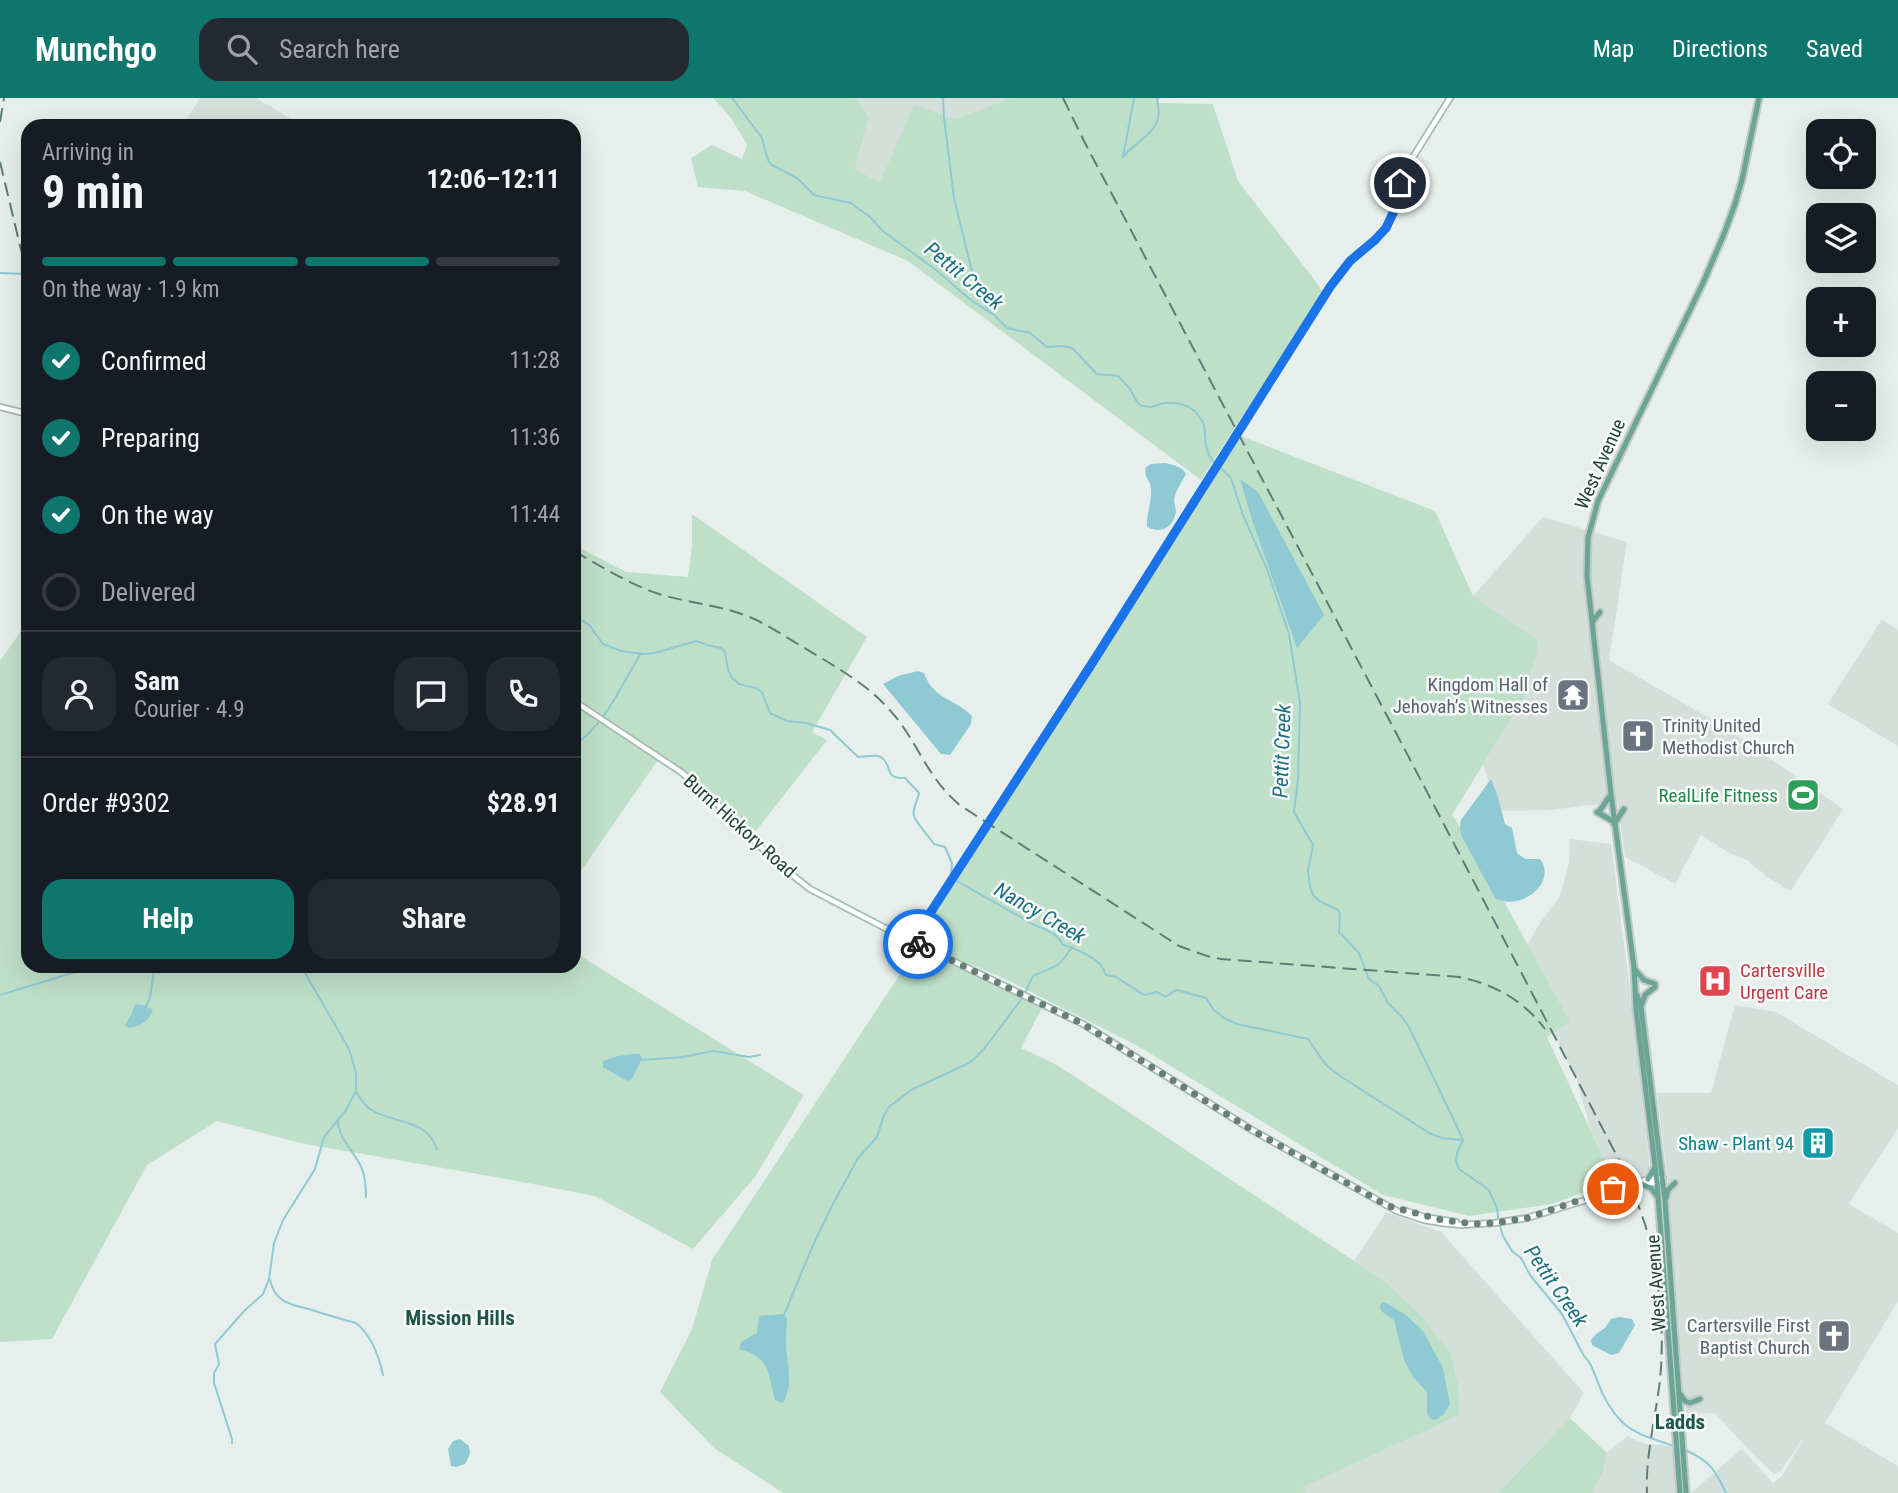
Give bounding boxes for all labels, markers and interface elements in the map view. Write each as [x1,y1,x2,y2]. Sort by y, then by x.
search box [199,18,689,81]
text: Munchgo [35,30,157,69]
icon: search [223,30,261,68]
text: Search here [279,34,400,64]
text: Map [1593,35,1634,63]
text: Directions [1672,35,1768,63]
text: Saved [1806,35,1863,63]
map controls [1806,119,1876,441]
button: locate [1806,119,1876,189]
text: Arriving in [42,139,134,166]
pin [1370,153,1430,213]
text: 12:06–12:11 [426,164,560,194]
icon: home [1381,164,1419,202]
text: 9 min [42,165,144,219]
button: layers [1806,203,1876,273]
water label: Pettit Creek [920,237,1009,315]
text: On the way · 1.9 km [42,276,220,303]
button: + [1806,287,1876,357]
icon: check [42,342,80,380]
text: Confirmed [101,346,207,376]
text: 11:28 [509,347,560,374]
button: − [1806,371,1876,441]
street label: West Avenue [1570,415,1630,513]
icon: check [42,419,80,457]
text: Preparing [101,423,200,453]
text: 11:36 [509,424,560,451]
icon: check [42,496,80,534]
text: On the way [101,500,214,530]
text: 11:44 [509,501,560,528]
text: Delivered [101,577,196,607]
button: person [42,657,116,731]
button: chat [394,657,468,731]
button: phone [486,657,560,731]
text: Sam [134,666,180,696]
place label: Kingdom Hall of Jehovah’s Witnesses [1393,673,1548,718]
temple icon: Kingdom Hall of Jehovah’s Witnesses [1554,676,1592,714]
text: Courier · 4.9 [134,696,245,723]
water label: Pettit Creek [1268,703,1296,798]
place label: Trinity United Methodist Church [1662,714,1795,759]
church icon: Trinity United Methodist Church [1619,717,1657,755]
street label: Burnt Hickory Road [679,769,801,883]
sports icon: RealLife Fitness [1784,776,1822,814]
place label: RealLife Fitness [1659,784,1778,807]
text: Order #9302 [42,788,170,818]
text: $28.91 [487,788,560,818]
water label: Nancy Creek [990,877,1090,949]
button: Help [42,879,294,959]
button: Share [308,879,560,959]
courier [883,909,953,979]
icon: bike [899,925,937,963]
place label: Cartersville Urgent Care [1740,959,1828,1004]
hospital icon: Cartersville Urgent Care [1696,962,1734,1000]
building icon: Shaw - Plant 94 [1799,1124,1837,1162]
place label: Shaw - Plant 94 [1678,1132,1794,1155]
pin [1583,1159,1643,1219]
icon: bag [1594,1170,1632,1208]
street label: West Avenue [1641,1234,1671,1332]
water label: Pettit Creek [1519,1241,1593,1332]
district label: Mission Hills [405,1306,515,1330]
place label: Cartersville First Baptist Church [1687,1314,1810,1359]
church icon: Cartersville First Baptist Church [1815,1317,1853,1355]
district label: Ladds [1655,1410,1705,1434]

